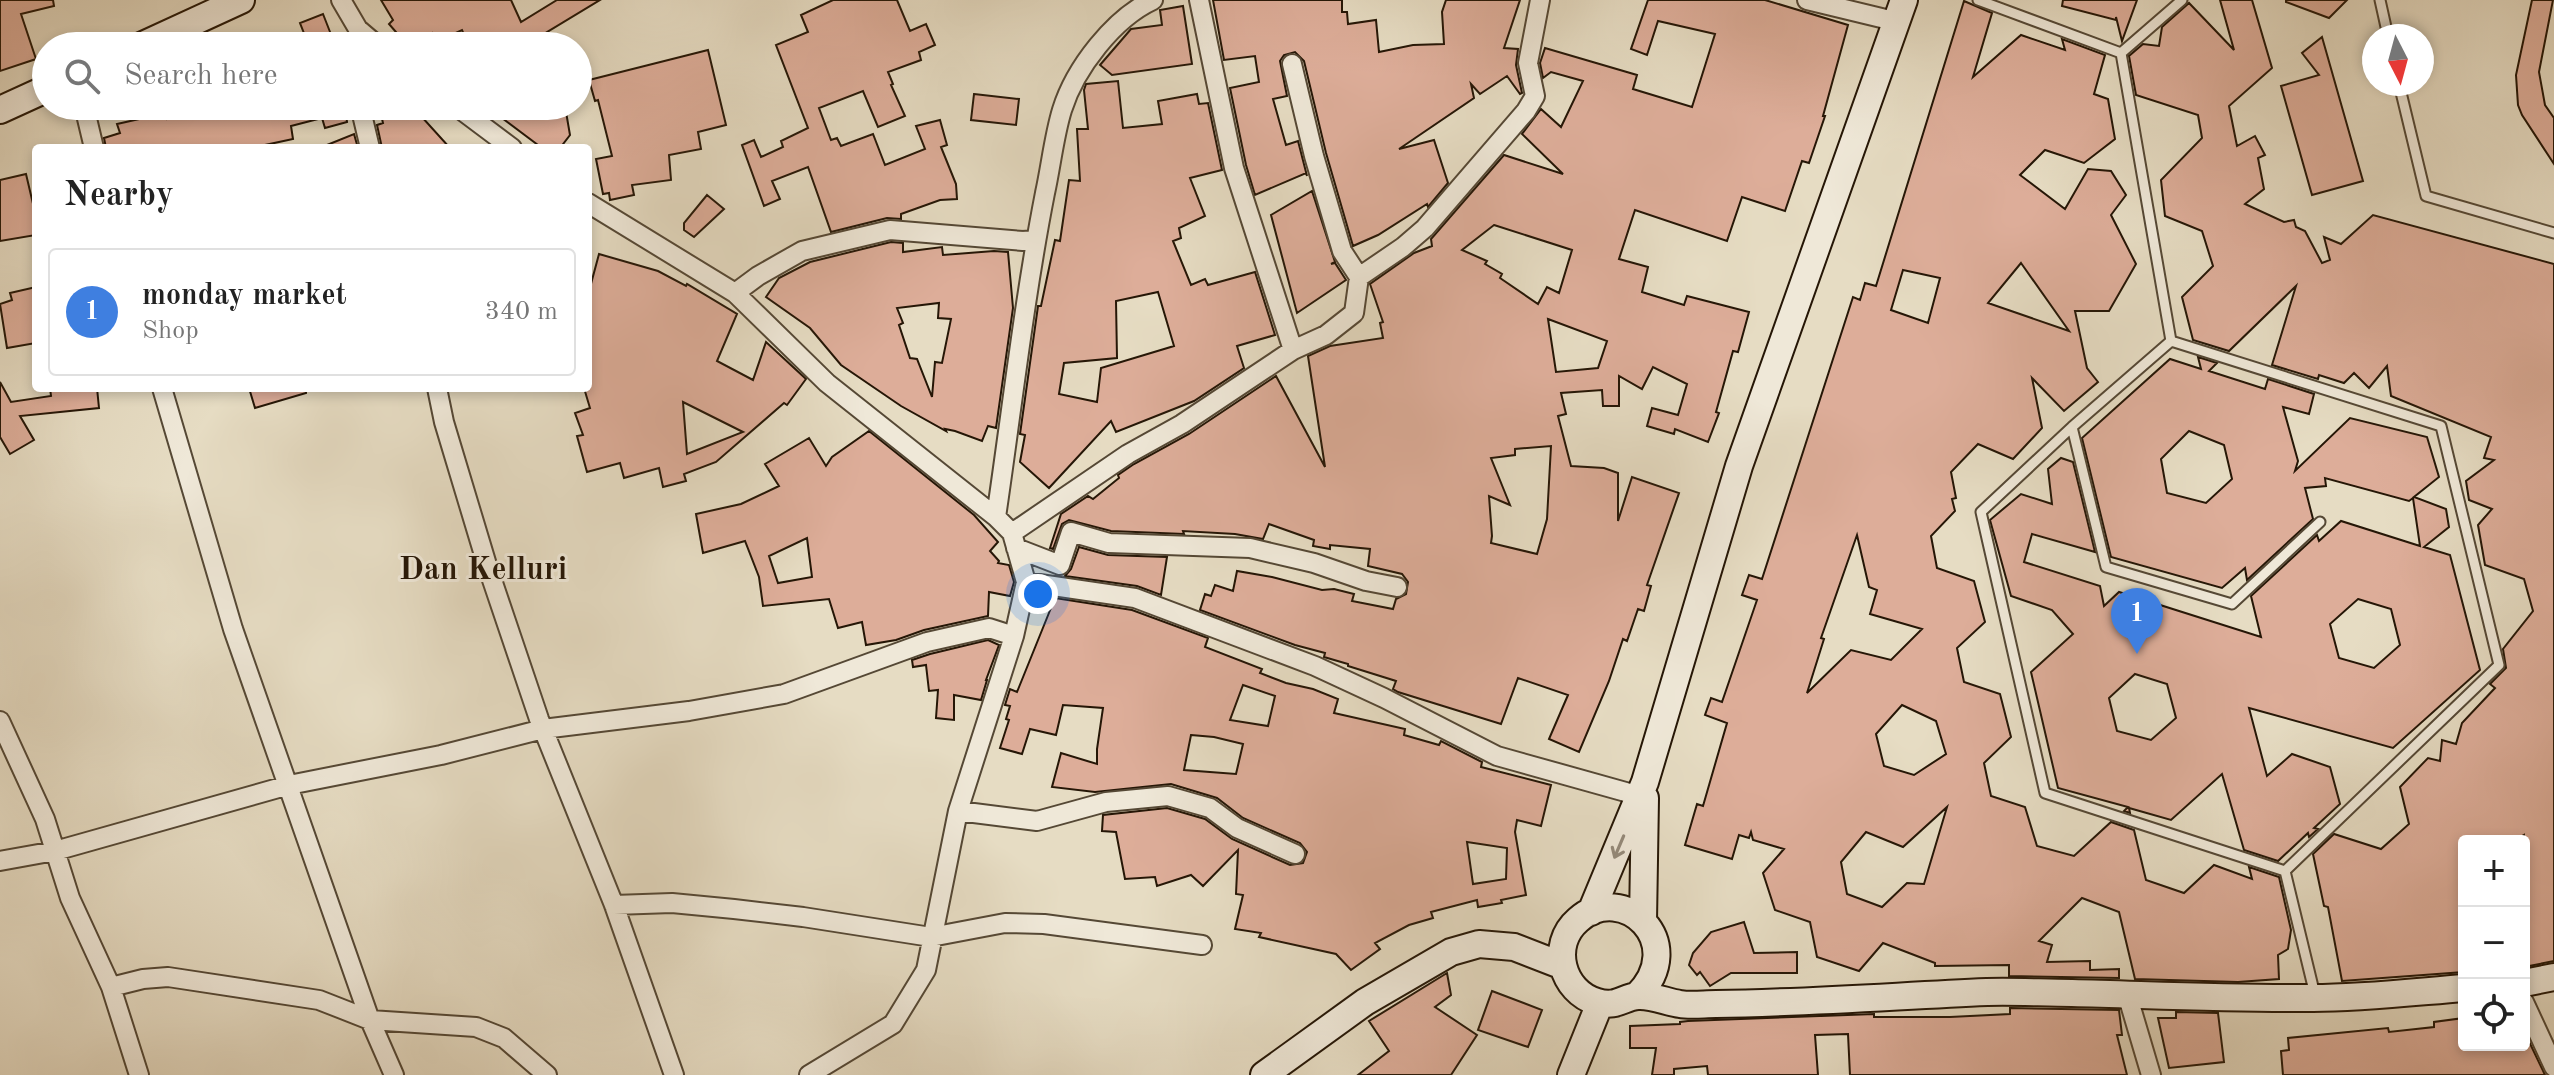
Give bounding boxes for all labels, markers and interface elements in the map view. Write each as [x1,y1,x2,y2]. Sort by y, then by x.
north arrow [2362,24,2434,96]
search box [32,32,592,120]
icon: search [60,54,104,98]
text: Search here [124,61,278,91]
text: Nearby [64,179,174,213]
text: monday market [142,281,347,311]
text: 1 [84,299,100,325]
text: 340 m [485,299,558,325]
text: Shop [142,318,199,344]
district label: Dan Kelluri [399,555,567,587]
your location [1018,574,1058,614]
pin: 1 [2111,588,2163,654]
one-way arrow [1610,834,1625,859]
map controls [2458,835,2530,1051]
button: + [2458,835,2530,907]
button: − [2458,907,2530,979]
button: locate [2458,979,2530,1051]

